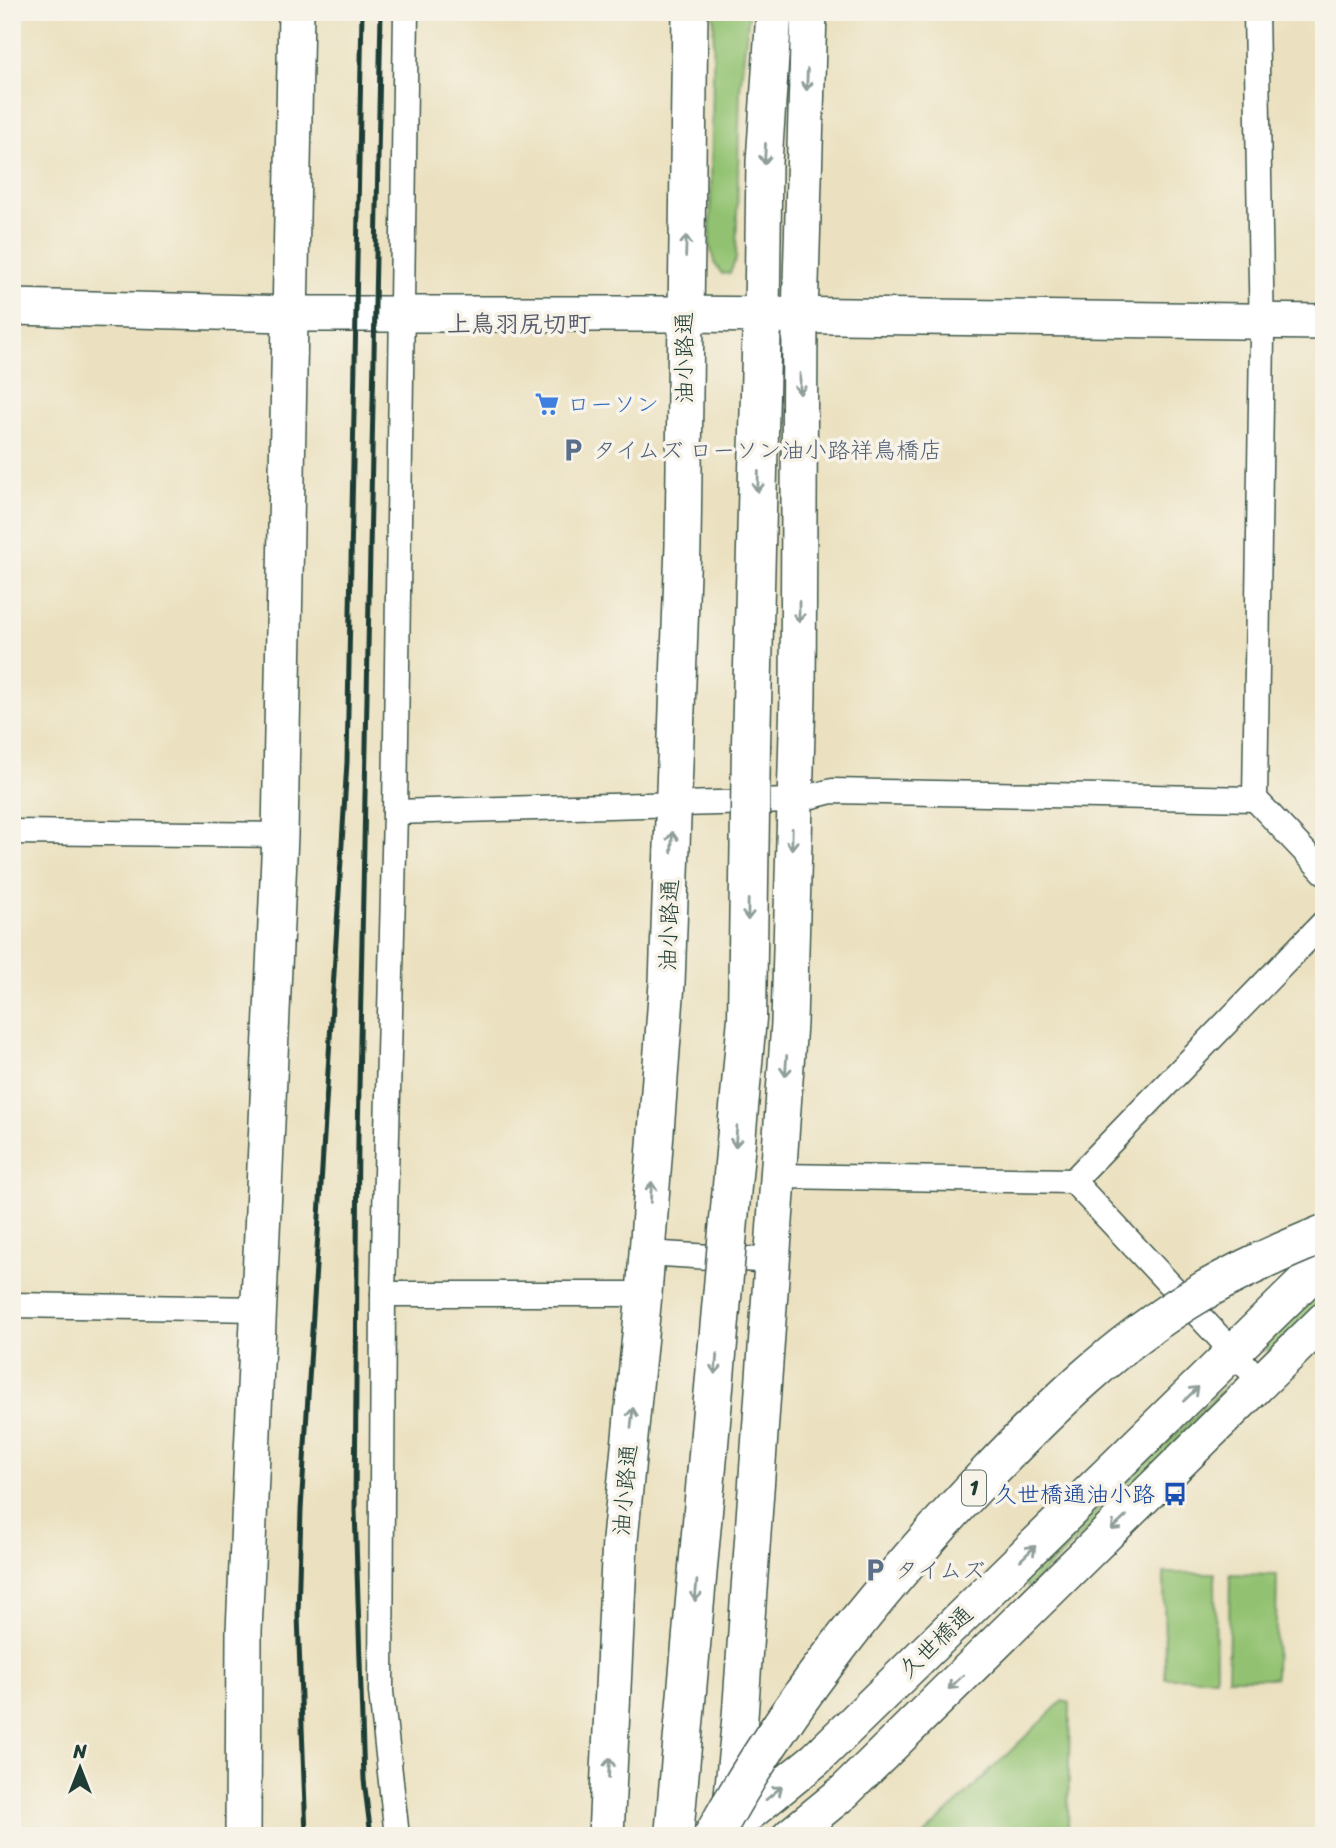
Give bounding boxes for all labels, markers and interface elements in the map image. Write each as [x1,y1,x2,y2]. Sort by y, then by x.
one-way arrow [800,69,814,92]
one-way arrow [758,142,771,164]
one-way arrow [680,235,693,258]
district label: 上鳥羽尻切町 [447,303,591,345]
street label: 油小路通 [664,312,705,404]
one-way arrow [793,372,807,395]
place label: ローソン [567,384,659,425]
supermarket icon: ローソン [533,390,561,418]
place label: タイムズ ローソン油小路祥鳥橋店 [593,430,942,471]
parking icon: タイムズ ローソン油小路祥鳥橋店 [559,436,587,464]
one-way arrow [751,470,764,493]
one-way arrow [792,600,806,623]
one-way arrow [786,827,799,850]
one-way arrow [665,831,678,854]
street label: 油小路通 [647,878,691,972]
one-way arrow [742,899,755,922]
one-way arrow [780,1055,793,1078]
one-way arrow [729,1125,742,1148]
one-way arrow [645,1181,658,1204]
one-way arrow [709,1352,722,1375]
one-way arrow [1183,1385,1200,1402]
one-way arrow [625,1408,638,1430]
street label: 油小路通 [601,1442,649,1538]
road number: 1 [962,1470,986,1506]
place label: 久世橋通油小路 [994,1474,1155,1515]
bus stop icon: 久世橋通油小路 [1161,1480,1189,1508]
one-way arrow [1110,1514,1127,1531]
one-way arrow [1020,1544,1037,1561]
place label: タイムズ [895,1550,985,1591]
parking icon: タイムズ [861,1556,889,1584]
one-way arrow [689,1579,702,1601]
street label: 久世橋通 [889,1595,983,1689]
one-way arrow [948,1674,965,1691]
north arrow [46,1732,116,1802]
text: N [72,1735,87,1768]
one-way arrow [602,1756,615,1779]
one-way arrow [765,1785,783,1801]

